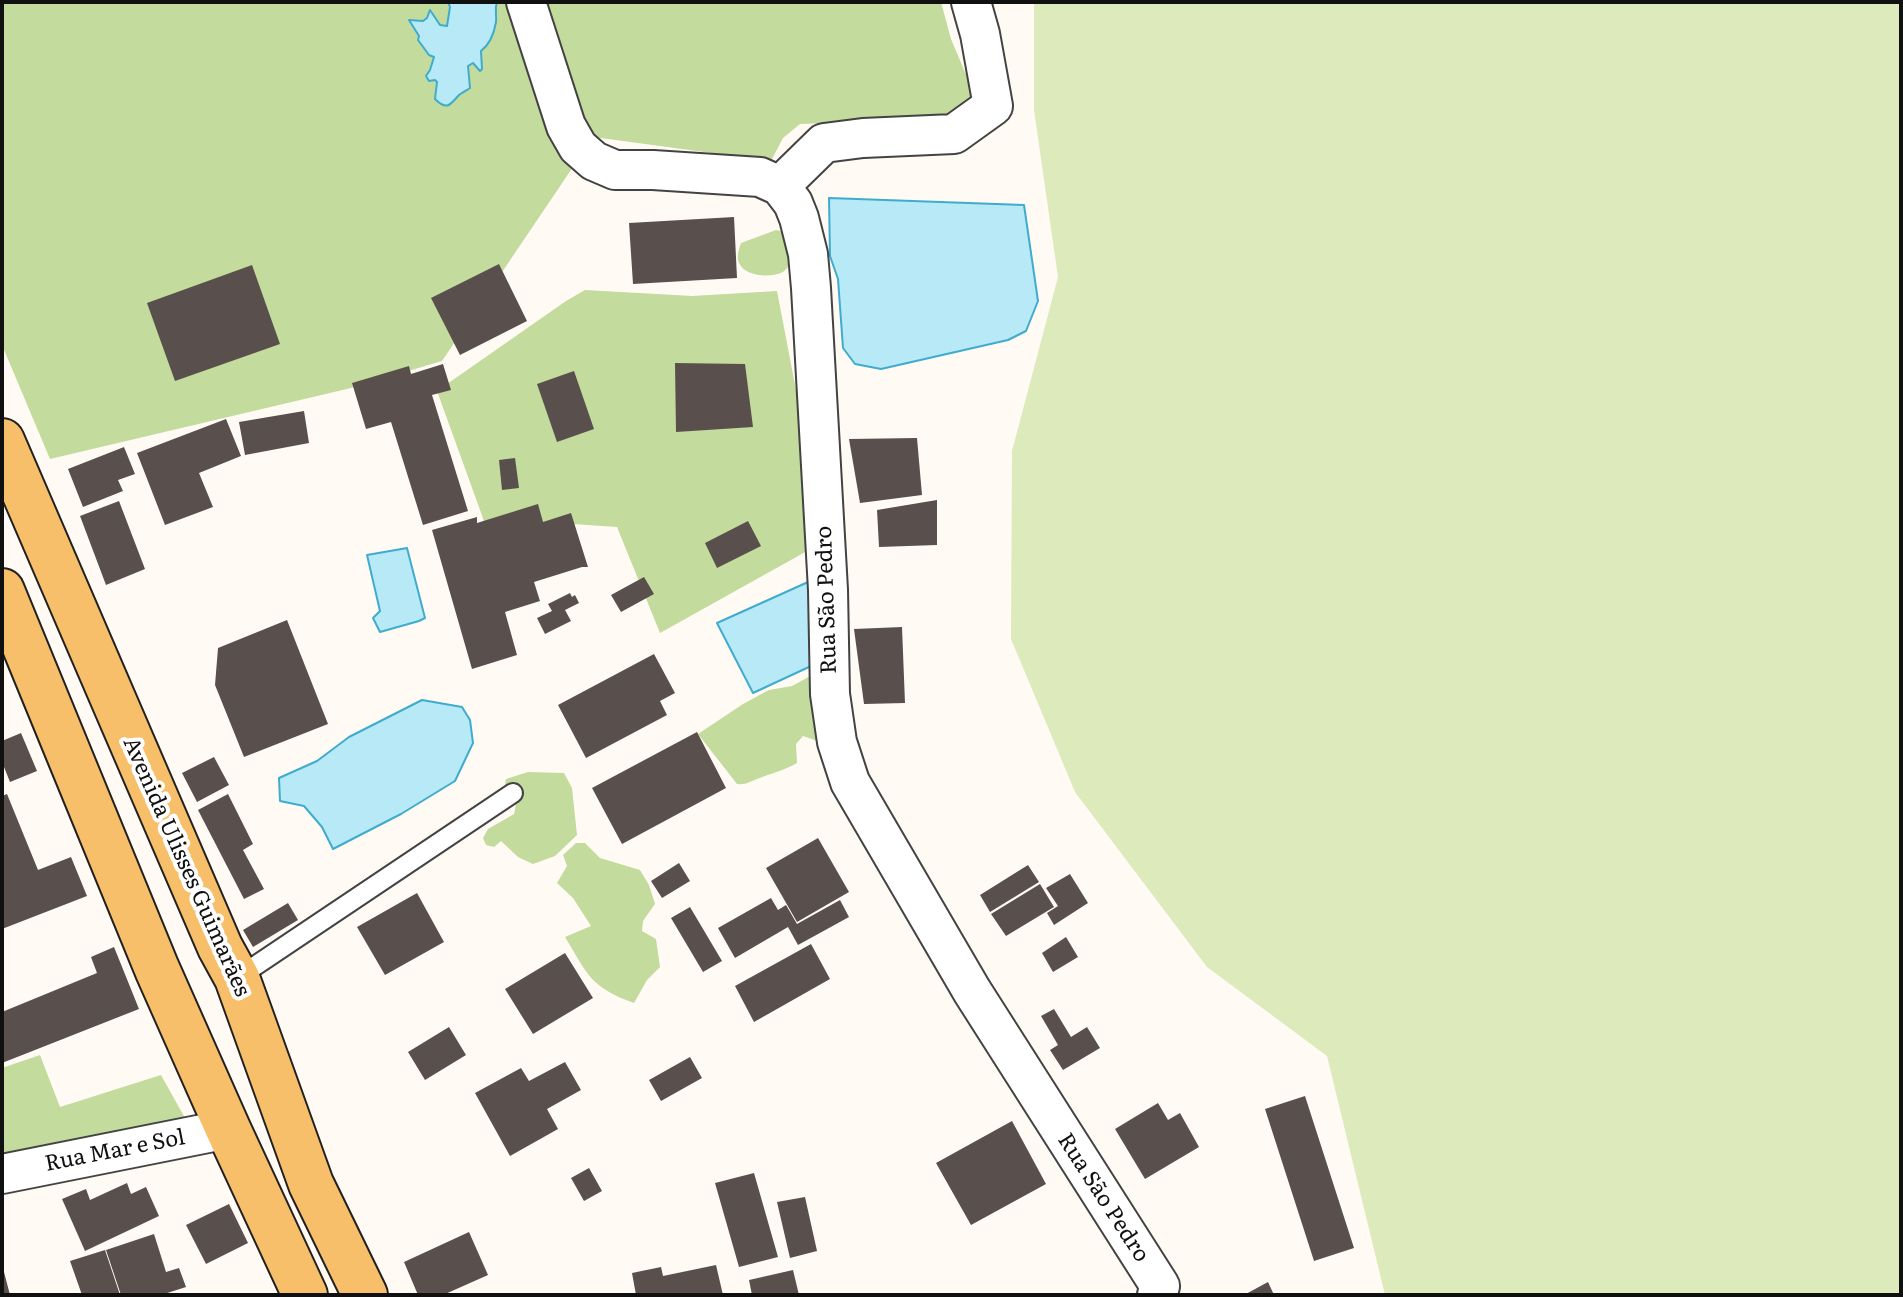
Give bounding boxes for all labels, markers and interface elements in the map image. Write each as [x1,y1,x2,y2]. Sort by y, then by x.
street label: Rua São Pedro [811,525,843,675]
street label: Avenida Ulisses Guimarães [117,733,255,1001]
street label: Rua Mar e Sol [43,1124,187,1178]
street label: Rua São Pedro [1052,1129,1154,1267]

